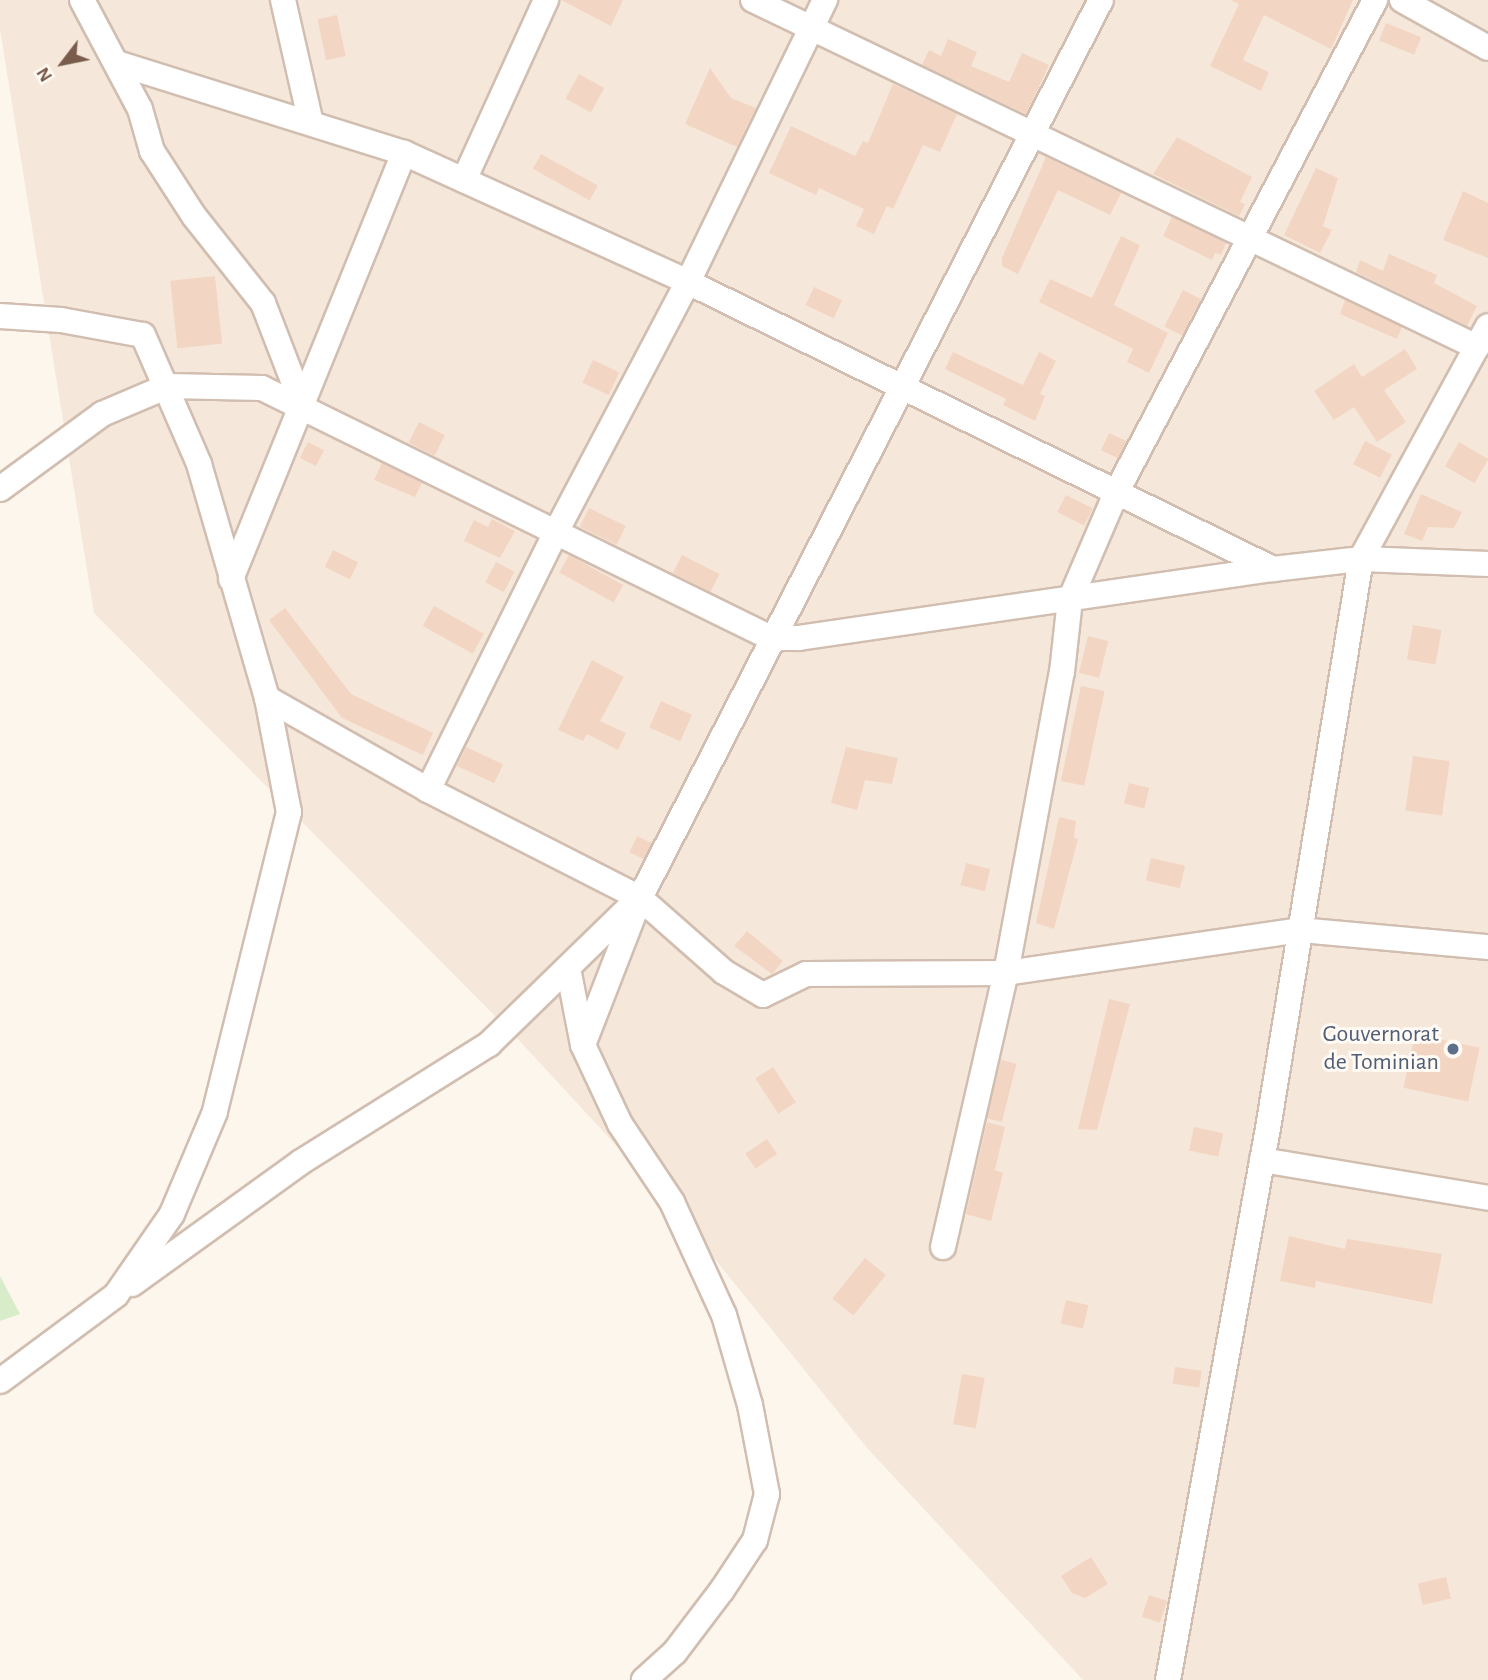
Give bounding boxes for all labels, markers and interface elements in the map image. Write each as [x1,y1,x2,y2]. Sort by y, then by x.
north arrow [28,28,98,98]
text: N [33,64,56,85]
place label: Gouvernorat de Tominian [1323,1021,1439,1077]
marker: Gouvernorat de Tominian [1445,1041,1461,1057]

